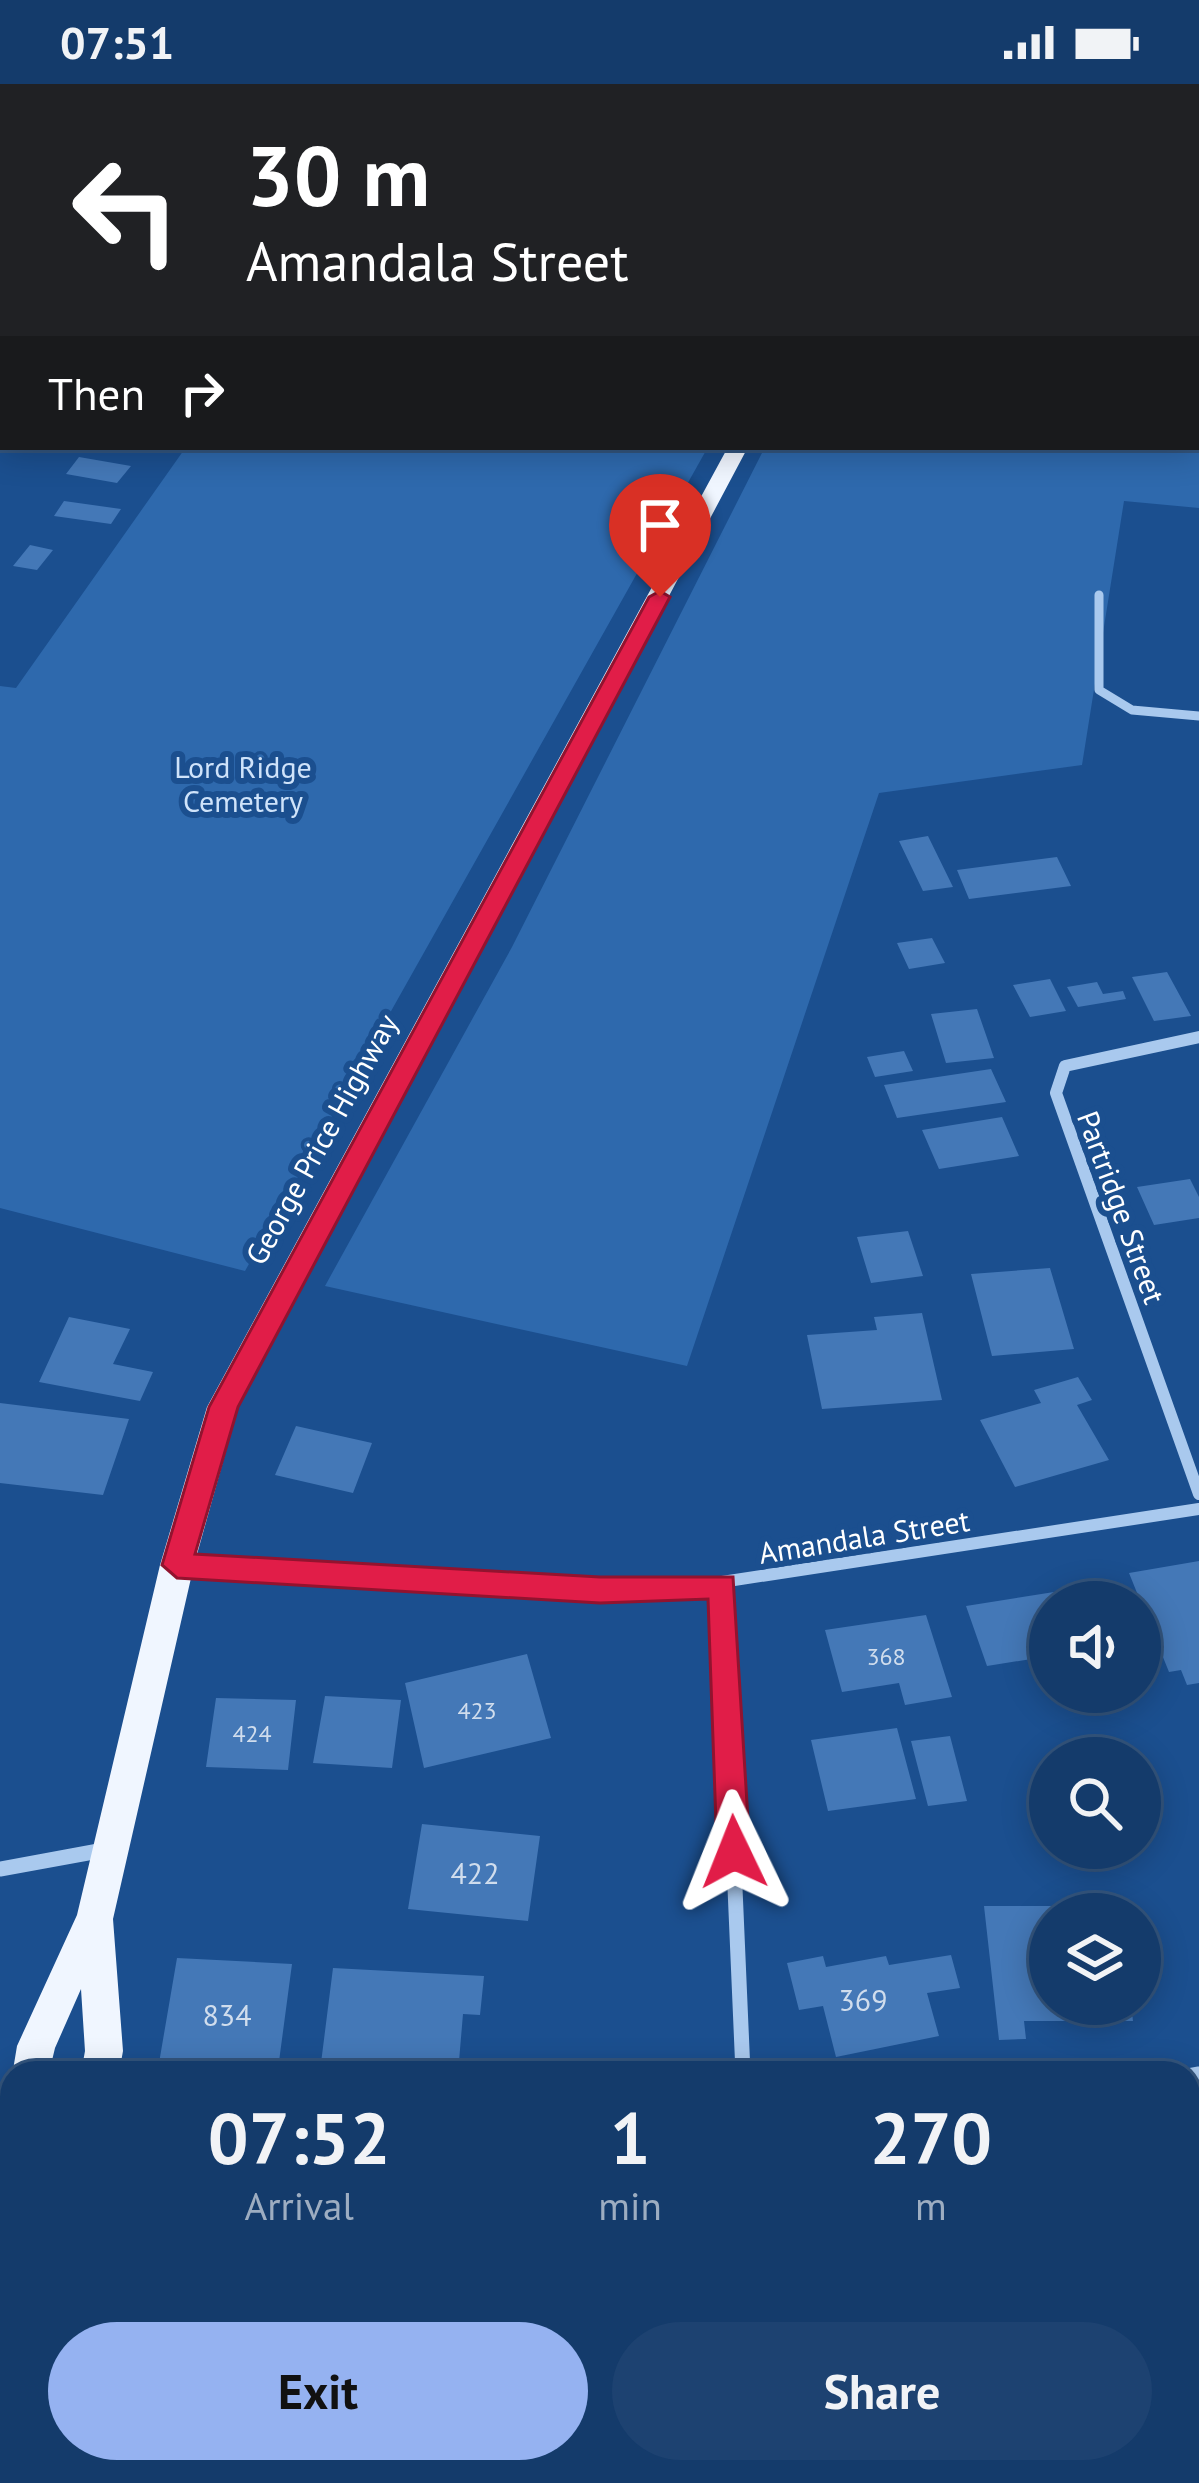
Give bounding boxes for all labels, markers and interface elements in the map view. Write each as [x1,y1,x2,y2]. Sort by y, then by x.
text: 07:51 [60,13,174,71]
text: 30 m [246,120,430,229]
icon: left [48,132,204,288]
text: Amandala Street [246,226,628,296]
icon: right [169,360,235,426]
text: Then [48,364,145,422]
pin [609,474,711,597]
icon: arrive [627,492,693,558]
park label: Lord Ridge Cemetery [174,747,312,820]
street label: George Price Highway [236,1007,406,1271]
street label: Partridge Street [1069,1105,1175,1309]
street label: Amandala Street [756,1500,972,1572]
map controls [1029,1581,1161,2025]
button: sound [1029,1581,1161,1713]
house number: 368 [866,1641,906,1672]
house number: 423 [457,1695,497,1726]
house number: 424 [232,1718,272,1749]
button: search [1029,1737,1161,1869]
position arrow [671,1789,797,1915]
house number: 422 [450,1853,500,1892]
button: layers [1029,1893,1161,2025]
house number: 369 [838,1980,888,2019]
house number: 834 [202,1995,252,2034]
text: 07:52 [208,2091,391,2184]
text: 1 [610,2091,651,2184]
text: 270 [870,2091,992,2184]
text: Arrival [245,2180,354,2231]
text: min [598,2180,662,2231]
text: m [915,2180,947,2231]
button: Exit [48,2322,588,2460]
button: Share [612,2322,1152,2460]

